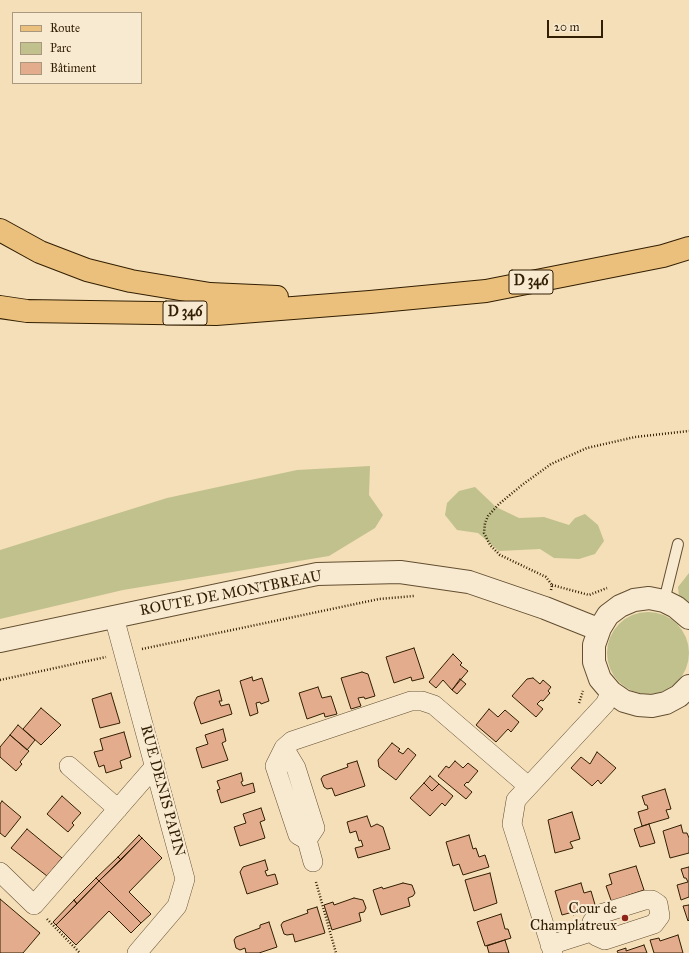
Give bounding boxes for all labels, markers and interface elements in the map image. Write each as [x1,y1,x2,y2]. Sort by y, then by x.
legend [12,12,142,84]
scale bar [549,12,605,38]
text: 20 m [554,20,580,34]
text: Route [50,21,80,35]
text: Parc [50,41,71,55]
text: Bâtiment [50,61,96,75]
road number: D 346 [509,270,553,294]
road number: D 346 [163,301,207,325]
street label: ROUTE DE MONTBREAU [138,567,324,621]
street label: RUE DENIS PAPIN [136,723,188,859]
place label: Cour de Champlatreux [530,900,617,935]
marker: Cour de Champlatreux [620,913,630,923]

